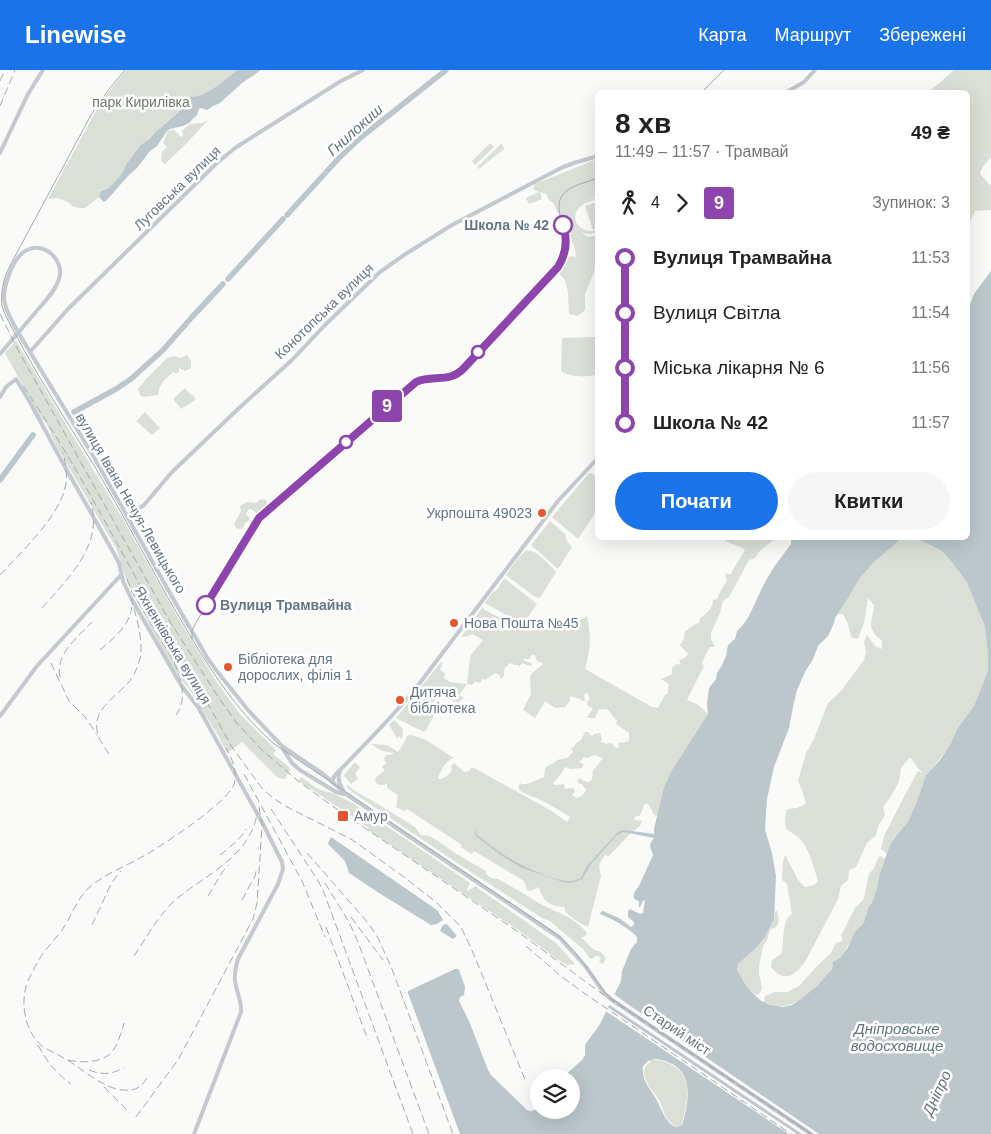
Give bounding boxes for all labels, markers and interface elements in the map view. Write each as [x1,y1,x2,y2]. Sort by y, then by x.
text: Linewise [25,21,126,48]
text: Карта [698,25,746,45]
text: Маршрут [774,25,851,45]
text: Збережені [879,25,966,45]
park label: парк Кирилівка [92,94,190,110]
water label: Гнилокиш [323,100,386,159]
text: 8 хв [615,108,671,139]
text: 49 ₴ [911,122,950,143]
street label: Луговська вулиця [130,143,224,233]
text: 11:49 – 11:57 · Трамвай [615,143,789,160]
icon: walk [615,189,643,217]
icon: forward [668,189,696,217]
text: 9 [714,193,724,213]
text: 4 [651,194,660,211]
text: Зупинок: 3 [872,194,950,211]
marker: Школа № 42 [553,215,573,235]
place label: Школа № 42 [464,217,549,233]
text: Вулиця Трамвайна [653,247,832,268]
text: 11:53 [911,249,950,266]
street label: Конотопська вулиця [271,260,377,362]
text: Вулиця Світла [653,302,781,323]
text: 11:54 [911,304,950,321]
unlabelled marker [471,345,485,359]
text: Міська лікарня № 6 [653,357,824,378]
text: 11:56 [911,359,950,376]
line badge: 9 [371,390,403,422]
text: 9 [382,396,392,416]
street label: вулиця Івана Нечуя-Левицького [73,410,189,596]
text: Школа № 42 [653,412,768,433]
text: 11:57 [911,414,950,431]
unlabelled marker [339,435,353,449]
button: Почати [615,472,778,530]
button: Квитки [788,472,950,530]
place label: Укрпошта 49023 [426,505,532,521]
marker: Укрпошта 49023 [536,507,548,519]
street label: Яхненківська вулиця [131,583,215,707]
marker: Вулиця Трамвайна [196,595,216,615]
place label: Вулиця Трамвайна [220,597,352,613]
place label: Нова Пошта №45 [464,615,579,631]
marker: Нова Пошта №45 [448,617,460,629]
place label: Бiблiотека для дорослих, фiлiя 1 [238,651,353,683]
marker: Бiблiотека для дорослих, фiлiя 1 [222,661,234,673]
place label: Дитяча бібліотека [410,684,476,716]
marker: Дитяча бібліотека [394,694,406,706]
place label: Амур [354,808,388,824]
marker: Амур [336,809,350,823]
street label: Старий міст [640,1002,714,1059]
water label: Дніпровське водосховище [851,1020,943,1054]
water label: Дніпро [918,1068,954,1120]
map controls [530,1069,580,1119]
button: layers [530,1069,580,1119]

